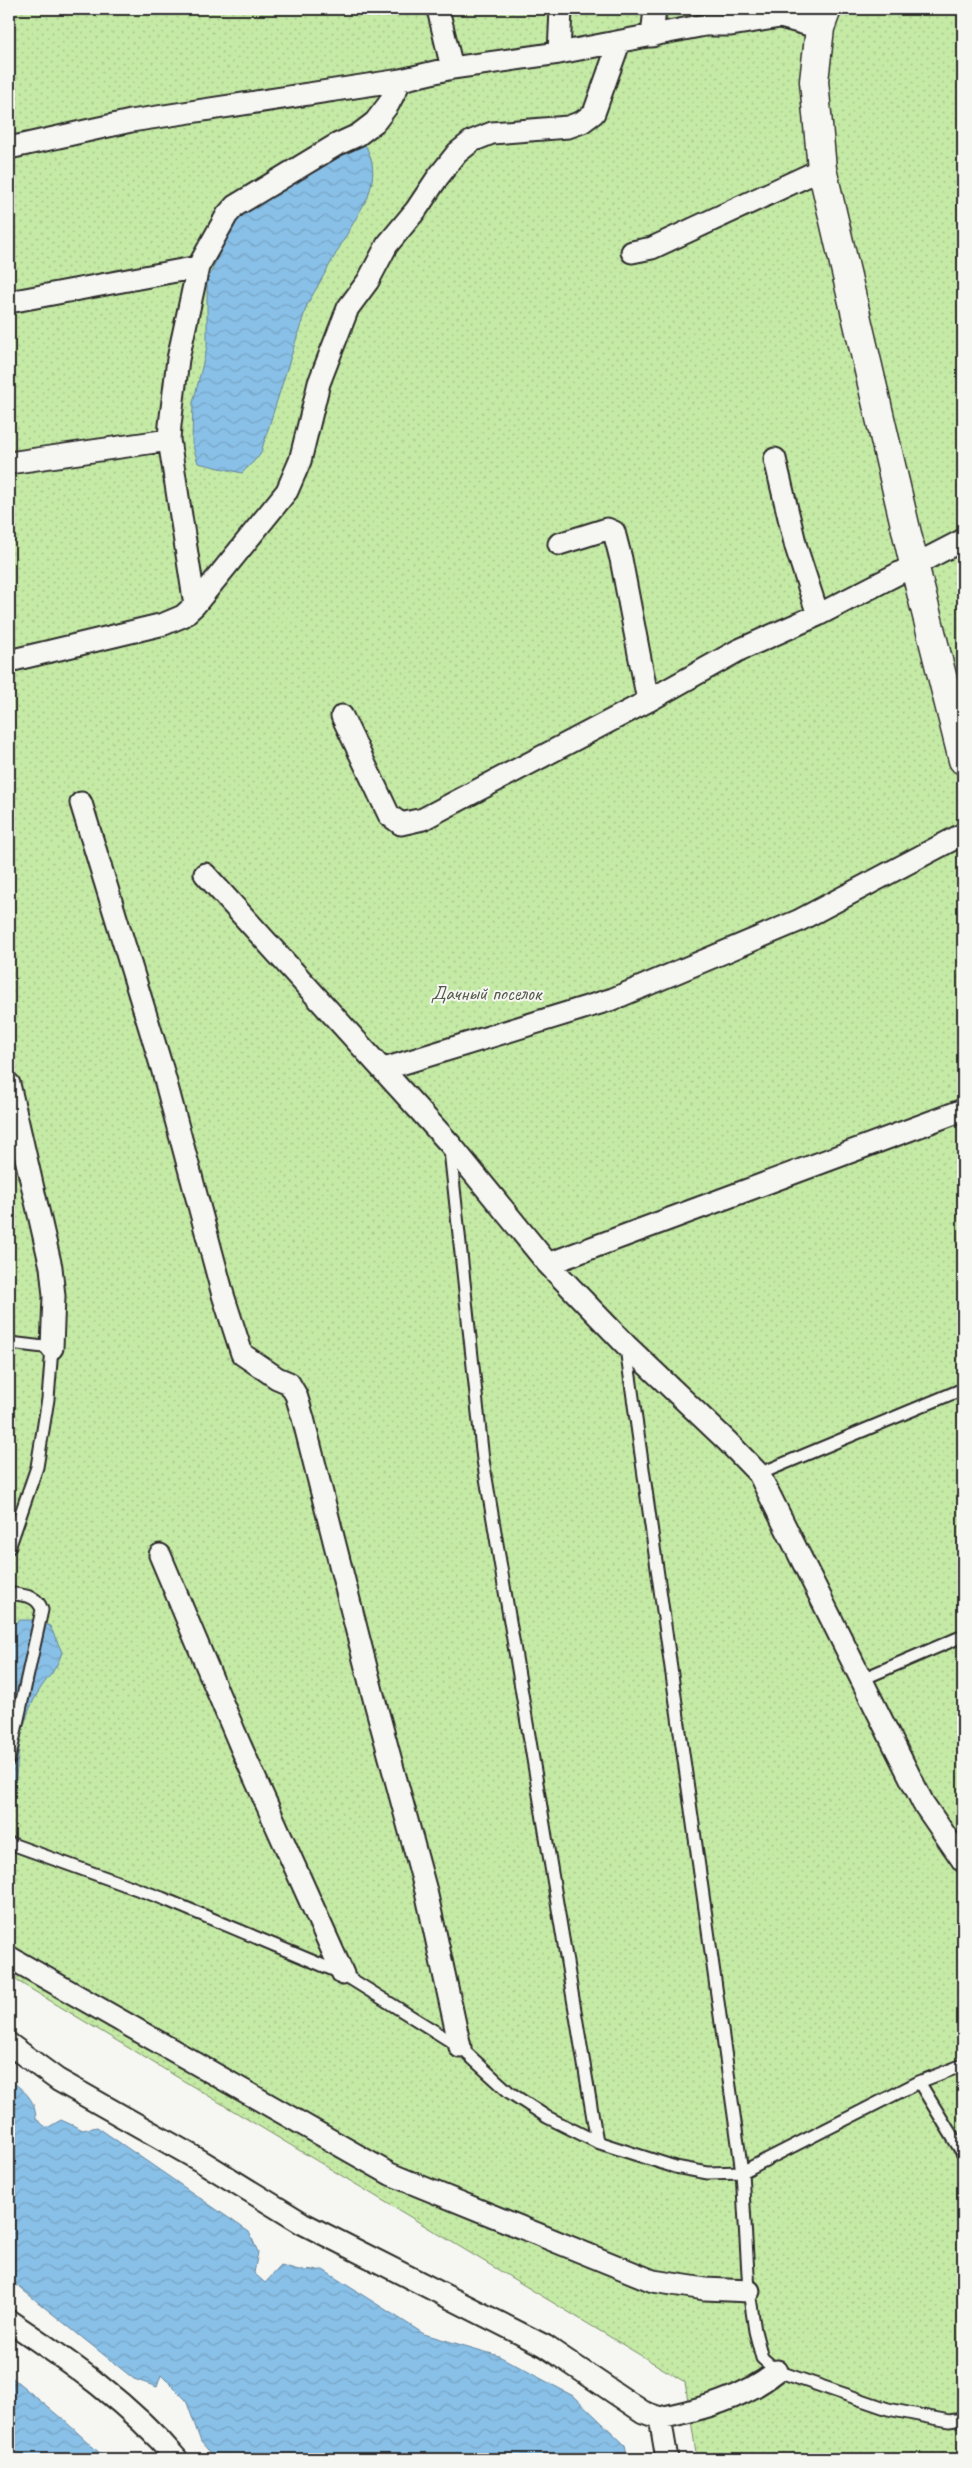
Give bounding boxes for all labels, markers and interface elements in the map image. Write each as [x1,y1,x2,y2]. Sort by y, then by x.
park label: Дачный поселок [431,981,543,1006]

